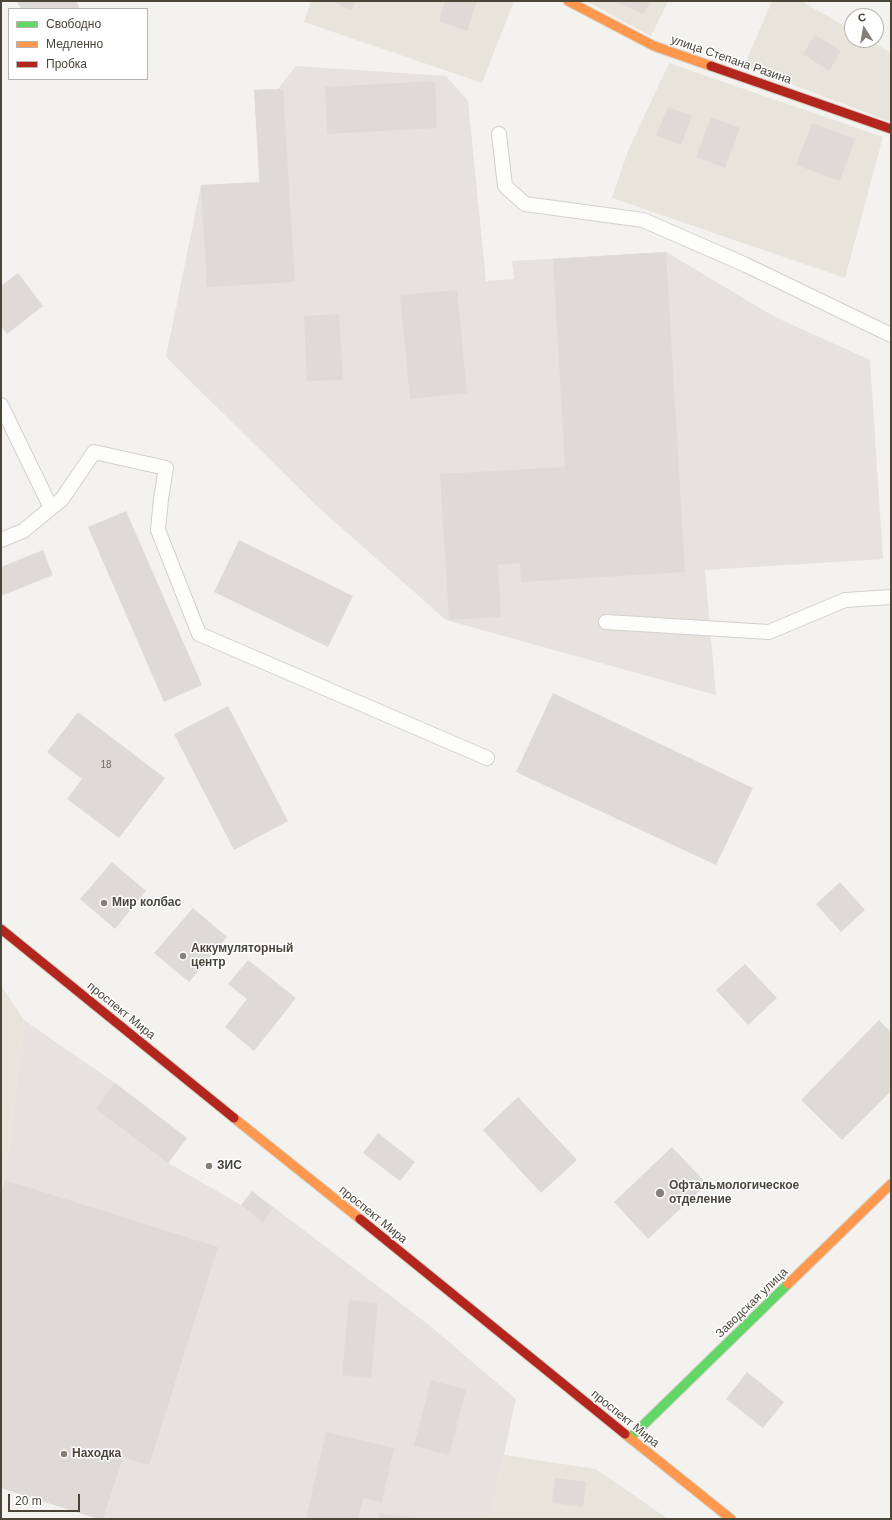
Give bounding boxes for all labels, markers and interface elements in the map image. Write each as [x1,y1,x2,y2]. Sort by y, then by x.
legend [8,8,148,80]
north arrow [844,8,884,48]
text: С [857,11,867,24]
text: Свободно [46,17,101,31]
street label: улица Степана Разина [669,33,793,87]
text: Медленно [46,37,103,51]
text: Пробка [46,57,87,71]
house number: 18 [100,759,112,771]
place label: Мир колбас [112,896,181,910]
marker: Мир колбас [99,898,109,908]
place label: Аккумуляторный центр [191,942,293,970]
marker: Аккумуляторный центр [178,951,188,961]
street label: проспект Мира [84,979,158,1043]
place label: ЗИС [217,1159,242,1173]
marker: ЗИС [204,1161,214,1171]
place label: Офтальмологическое отделение [669,1179,799,1207]
street label: проспект Мира [336,1183,410,1247]
marker: Офтальмологическое отделение [654,1187,666,1199]
street label: Заводская улица [713,1265,791,1341]
street label: проспект Мира [588,1387,662,1451]
place label: Находка [72,1447,121,1461]
marker: Находка [59,1449,69,1459]
scale bar [10,1486,82,1512]
text: 20 m [15,1494,42,1508]

